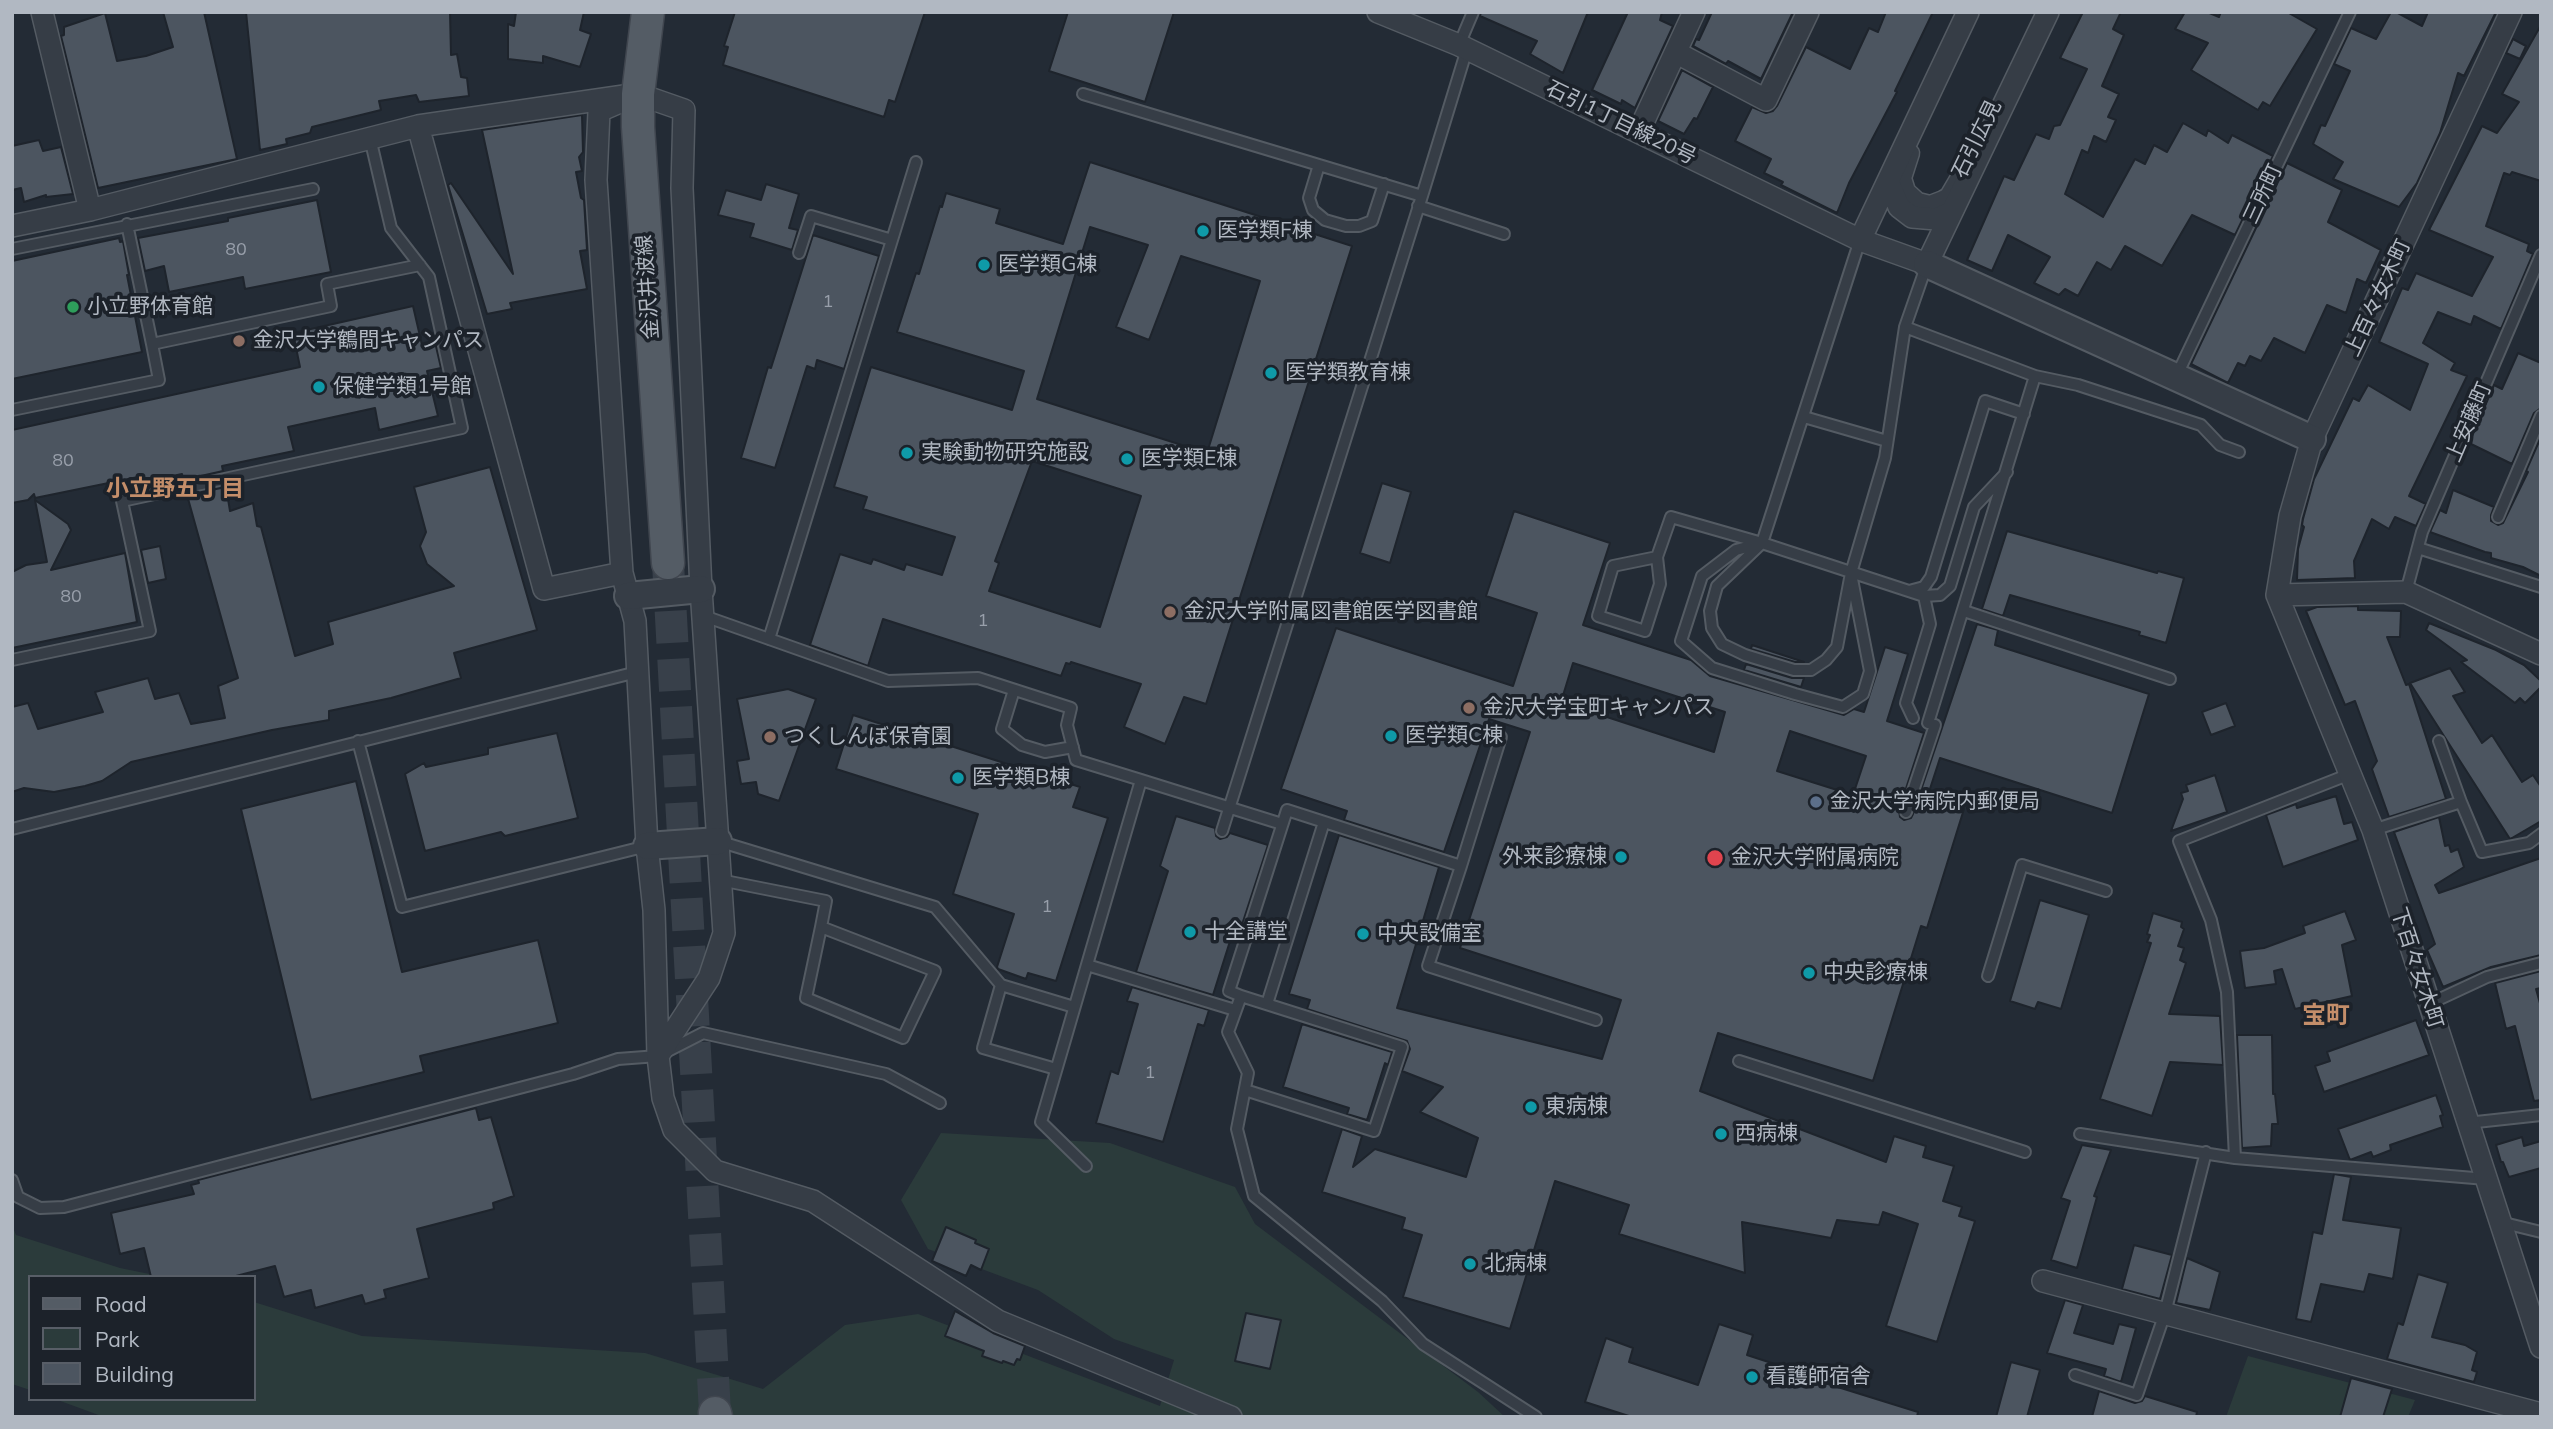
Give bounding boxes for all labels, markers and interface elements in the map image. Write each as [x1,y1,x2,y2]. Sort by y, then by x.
street label: 石引1丁目線20号 [1542,76,1700,170]
street label: 石引広見 [1947,96,2007,182]
street label: 三所町 [2238,160,2288,228]
place label: 医学類F棟 [1217,218,1313,244]
marker: 医学類F棟 [1195,223,1211,239]
street label: 金沢井波線 [632,234,664,340]
street label: 上百々女木町 [2340,236,2416,360]
house number: 80 [225,239,247,261]
place label: 医学類G棟 [998,252,1097,278]
marker: 医学類G棟 [976,257,992,273]
house number: 1 [823,291,833,313]
place label: 小立野体育館 [87,294,213,320]
marker: 小立野体育館 [65,299,81,315]
place label: 金沢大学鶴間キャンパス [253,328,484,354]
marker: 金沢大学鶴間キャンパス [231,333,247,349]
place label: 医学類教育棟 [1285,360,1411,386]
marker: 医学類教育棟 [1263,365,1279,381]
place label: 保健学類1号館 [333,374,472,400]
street label: 上安藤町 [2441,378,2497,466]
marker: 保健学類1号館 [311,379,327,395]
place label: 実験動物研究施設 [921,440,1089,466]
marker: 実験動物研究施設 [899,445,915,461]
place label: 医学類E棟 [1141,446,1237,472]
house number: 80 [52,450,74,472]
marker: 医学類E棟 [1119,451,1135,467]
district label: 小立野五丁目 [106,475,244,503]
house number: 80 [60,586,82,608]
place label: 金沢大学附属図書館医学図書館 [1184,599,1478,625]
marker: 金沢大学附属図書館医学図書館 [1162,604,1178,620]
house number: 1 [978,610,988,632]
place label: 金沢大学宝町キャンパス [1483,695,1714,721]
marker: 金沢大学宝町キャンパス [1461,700,1477,716]
place label: 医学類C棟 [1405,723,1503,749]
place label: つくしんぼ保育園 [784,724,952,750]
marker: 医学類C棟 [1383,728,1399,744]
marker: つくしんぼ保育園 [762,729,778,745]
place label: 医学類B棟 [972,765,1070,791]
marker: 医学類B棟 [950,770,966,786]
place label: 金沢大学病院内郵便局 [1830,789,2040,815]
marker: 金沢大学病院内郵便局 [1808,794,1824,810]
place label: 外来診療棟 [1502,844,1607,870]
place label: 金沢大学附属病院 [1731,845,1899,871]
marker: 金沢大学附属病院 [1705,848,1725,868]
marker: 外来診療棟 [1613,849,1629,865]
house number: 1 [1042,896,1052,918]
street label: 下百々女木町 [2386,904,2448,1032]
place label: 十全講堂 [1204,919,1288,945]
place label: 中央設備室 [1377,921,1482,947]
marker: 十全講堂 [1182,924,1198,940]
marker: 中央設備室 [1355,926,1371,942]
place label: 中央診療棟 [1823,960,1928,986]
marker: 中央診療棟 [1801,965,1817,981]
district label: 宝町 [2302,1002,2350,1030]
house number: 1 [1145,1062,1155,1084]
place label: 東病棟 [1545,1094,1608,1120]
marker: 東病棟 [1523,1099,1539,1115]
place label: 西病棟 [1735,1121,1798,1147]
marker: 西病棟 [1713,1126,1729,1142]
place label: 北病棟 [1484,1251,1547,1277]
marker: 北病棟 [1462,1256,1478,1272]
legend [28,1275,256,1401]
text: Road [95,1291,146,1317]
text: Park [95,1326,139,1352]
text: Building [95,1361,174,1387]
place label: 看護師宿舎 [1766,1364,1871,1390]
marker: 看護師宿舎 [1744,1369,1760,1385]

